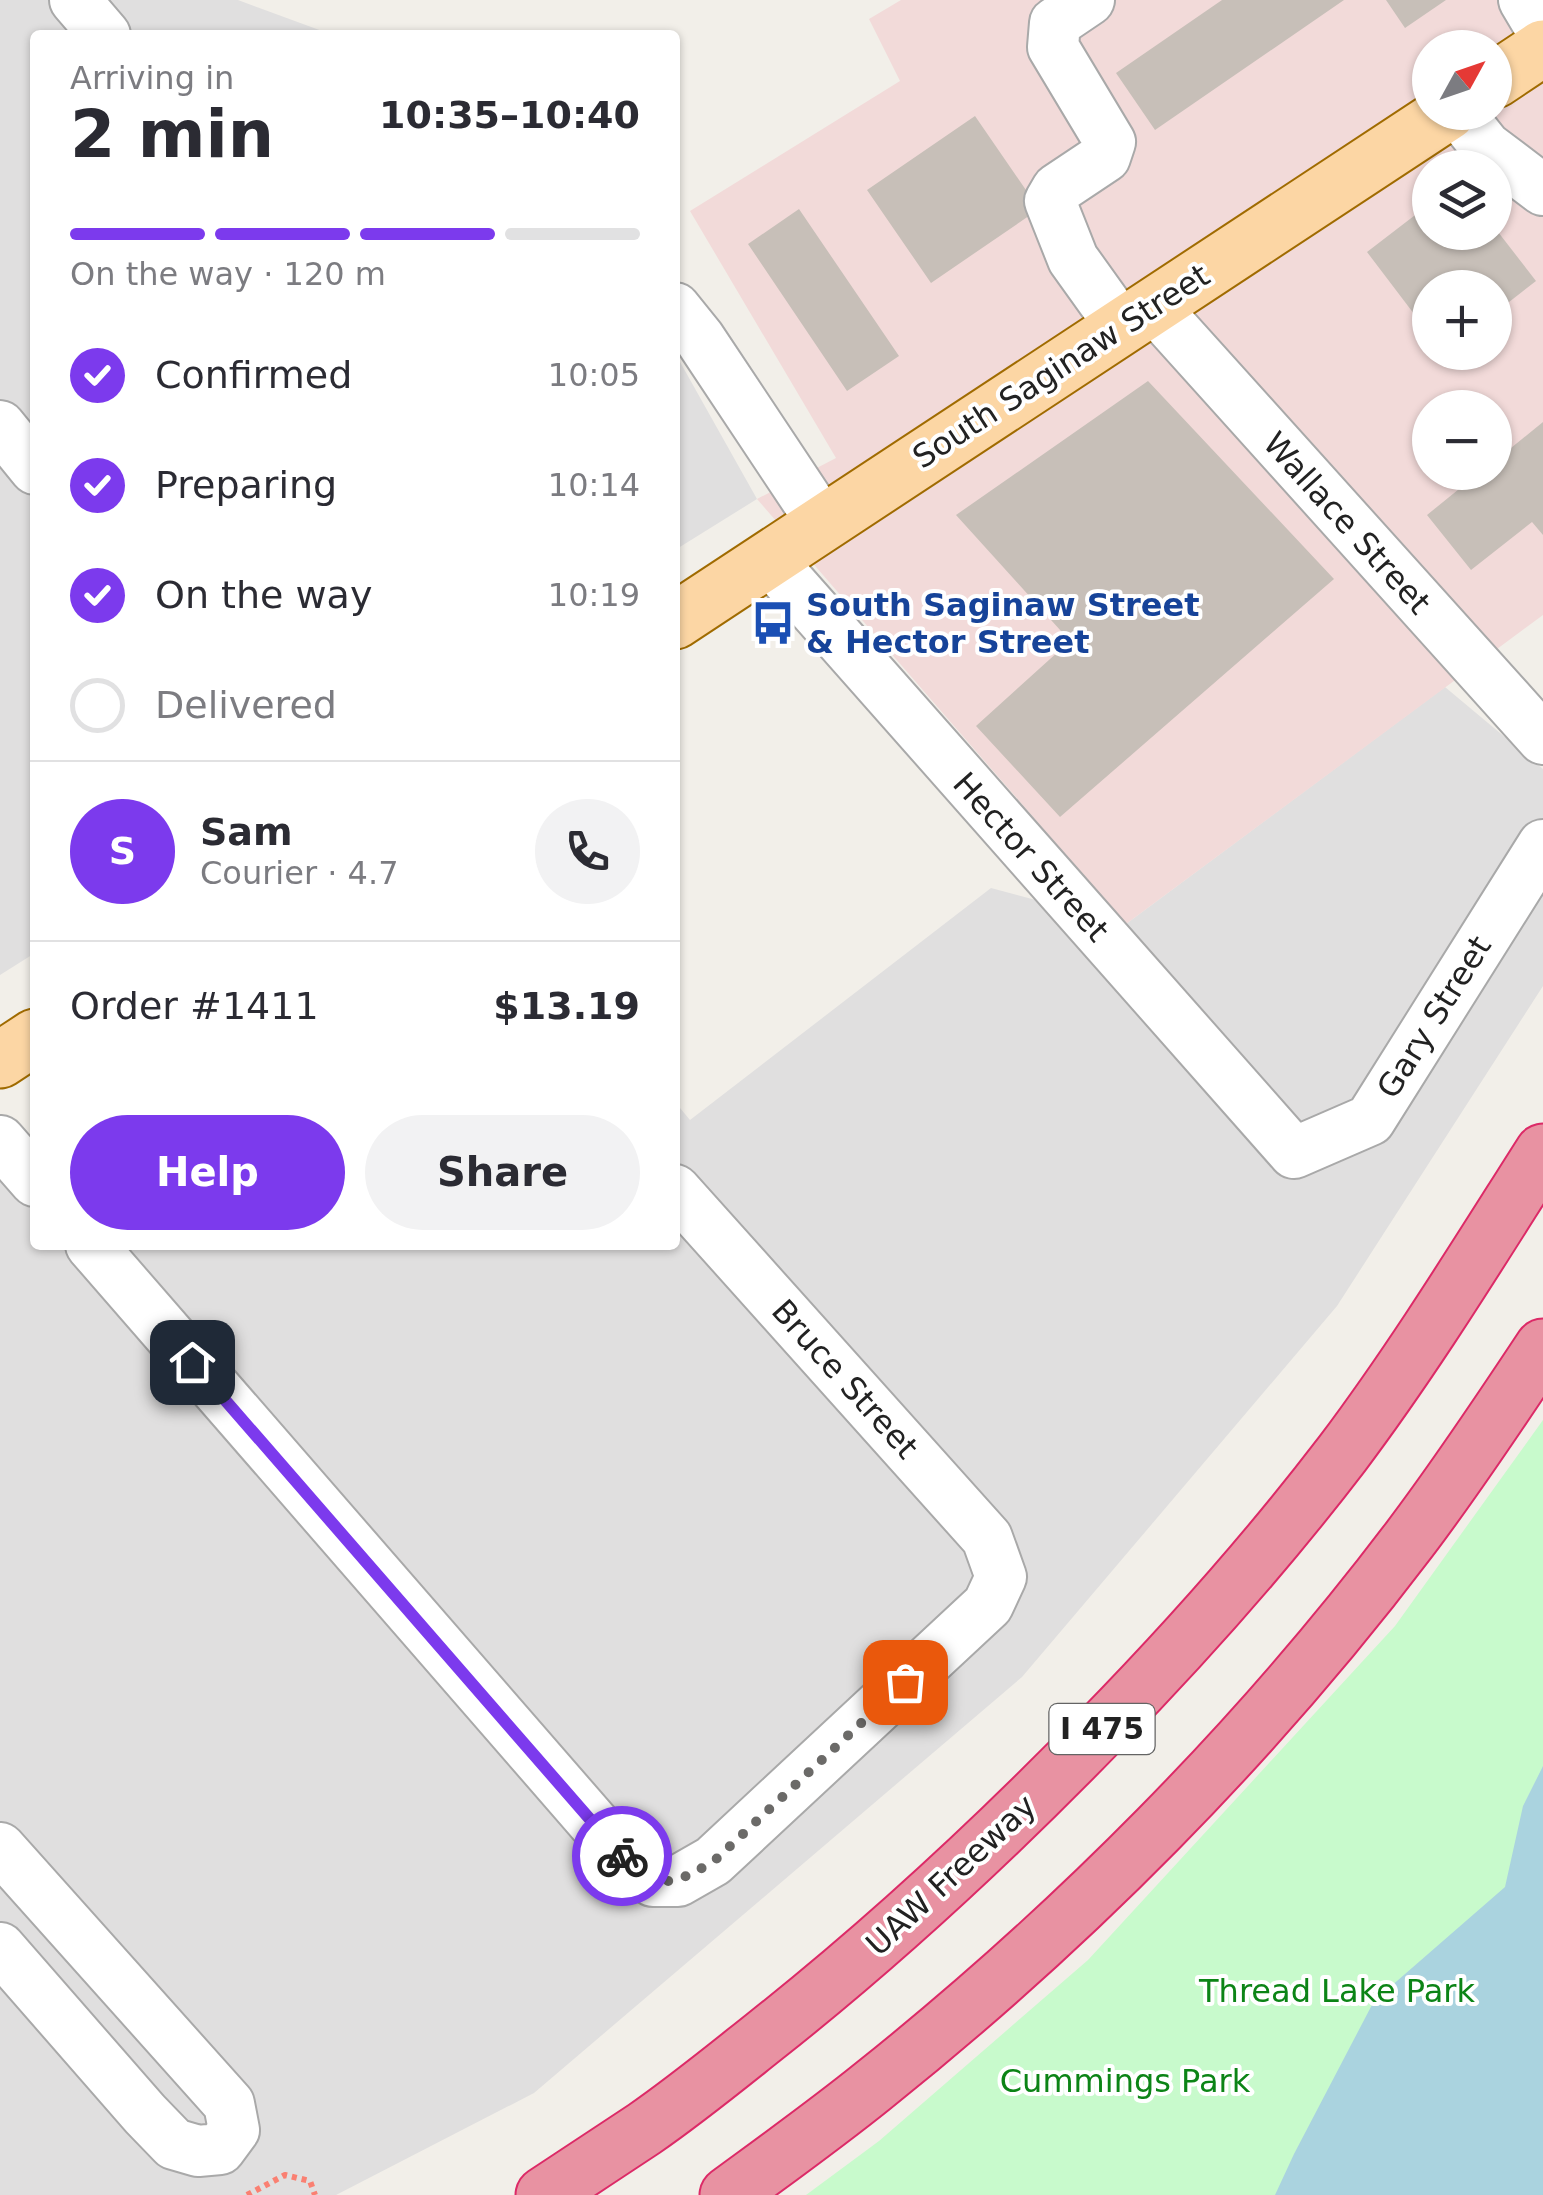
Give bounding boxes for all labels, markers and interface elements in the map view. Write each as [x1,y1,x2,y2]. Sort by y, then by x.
north arrow [1412,30,1512,130]
map controls [1412,30,1512,490]
text: Arriving in [70,59,234,97]
text: 10:35–10:40 [379,93,640,137]
text: 2 min [70,97,274,172]
button: layers [1412,150,1512,250]
text: On the way · 120 m [70,255,386,293]
street label: South Saginaw Street [906,256,1216,476]
button: + [1412,270,1512,370]
icon: check [70,348,125,403]
text: Confirmed [155,353,352,397]
text: 10:05 [548,356,640,394]
button: − [1412,390,1512,490]
street label: Wallace Street [1256,424,1438,622]
icon: check [70,458,125,513]
text: Preparing [155,463,337,507]
text: 10:14 [548,466,640,504]
icon: check [70,568,125,623]
text: On the way [155,573,372,617]
text: 10:19 [548,576,640,614]
place label: South Saginaw Street & Hector Street [806,586,1199,661]
bus stop icon: South Saginaw Street & Hector Street [749,599,797,647]
text: Delivered [155,683,337,727]
street label: Hector Street [945,765,1117,949]
button: phone [535,799,640,904]
text: Sam [200,810,293,854]
text: S [109,829,136,873]
text: Courier · 4.7 [200,854,399,892]
street label: Gary Street [1369,929,1499,1105]
text: Order #1411 [70,984,319,1028]
text: $13.19 [493,984,640,1028]
button: Help [70,1115,345,1230]
button: Share [365,1115,640,1230]
street label: Bruce Street [764,1292,926,1466]
pin [150,1320,235,1405]
icon: home [165,1335,220,1390]
pin [863,1640,948,1725]
icon: bag [878,1655,933,1710]
road number: I 475 [1050,1704,1154,1754]
street label: UAW Freeway [858,1787,1044,1963]
courier [572,1806,672,1906]
icon: bike [595,1829,650,1884]
park label: Thread Lake Park [1198,1972,1475,2010]
park label: Cummings Park [1000,2062,1251,2100]

